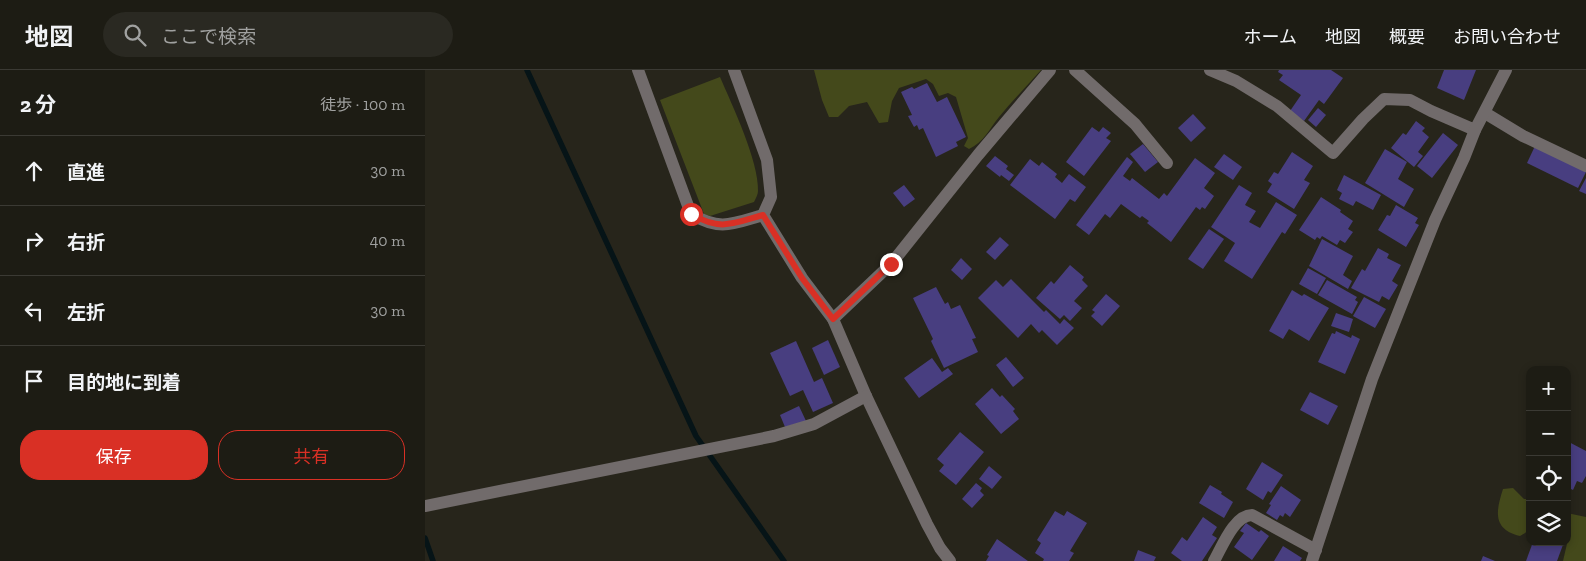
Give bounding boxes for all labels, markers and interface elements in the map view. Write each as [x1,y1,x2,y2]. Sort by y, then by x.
search box [103,12,453,57]
icon: search [121,21,149,49]
text: 地図 [25,22,73,51]
text: ここで検索 [161,25,256,48]
text: ホーム [1244,26,1297,48]
text: 地図 [1325,26,1361,48]
text: 概要 [1389,26,1425,48]
text: お問い合わせ [1453,26,1561,48]
text: 2 分 [20,92,56,117]
text: 徒歩 · 100 m [320,95,405,114]
icon: ahead [20,157,48,185]
text: 直進 [67,161,105,184]
text: 30 m [371,161,405,180]
route start [680,203,703,226]
icon: right [20,227,48,255]
text: 右折 [67,231,105,254]
text: 40 m [370,231,405,250]
route end [880,253,903,276]
icon: left [20,297,48,325]
text: 左折 [67,301,105,324]
text: 30 m [371,301,405,320]
map controls [1526,366,1571,546]
button: + [1526,366,1571,411]
icon: arrive [20,367,48,395]
text: 目的地に到着 [67,371,181,394]
button: − [1526,411,1571,456]
button: 保存 [20,430,208,480]
button: 共有 [218,430,405,480]
button: locate [1526,456,1571,501]
button: layers [1526,501,1571,546]

